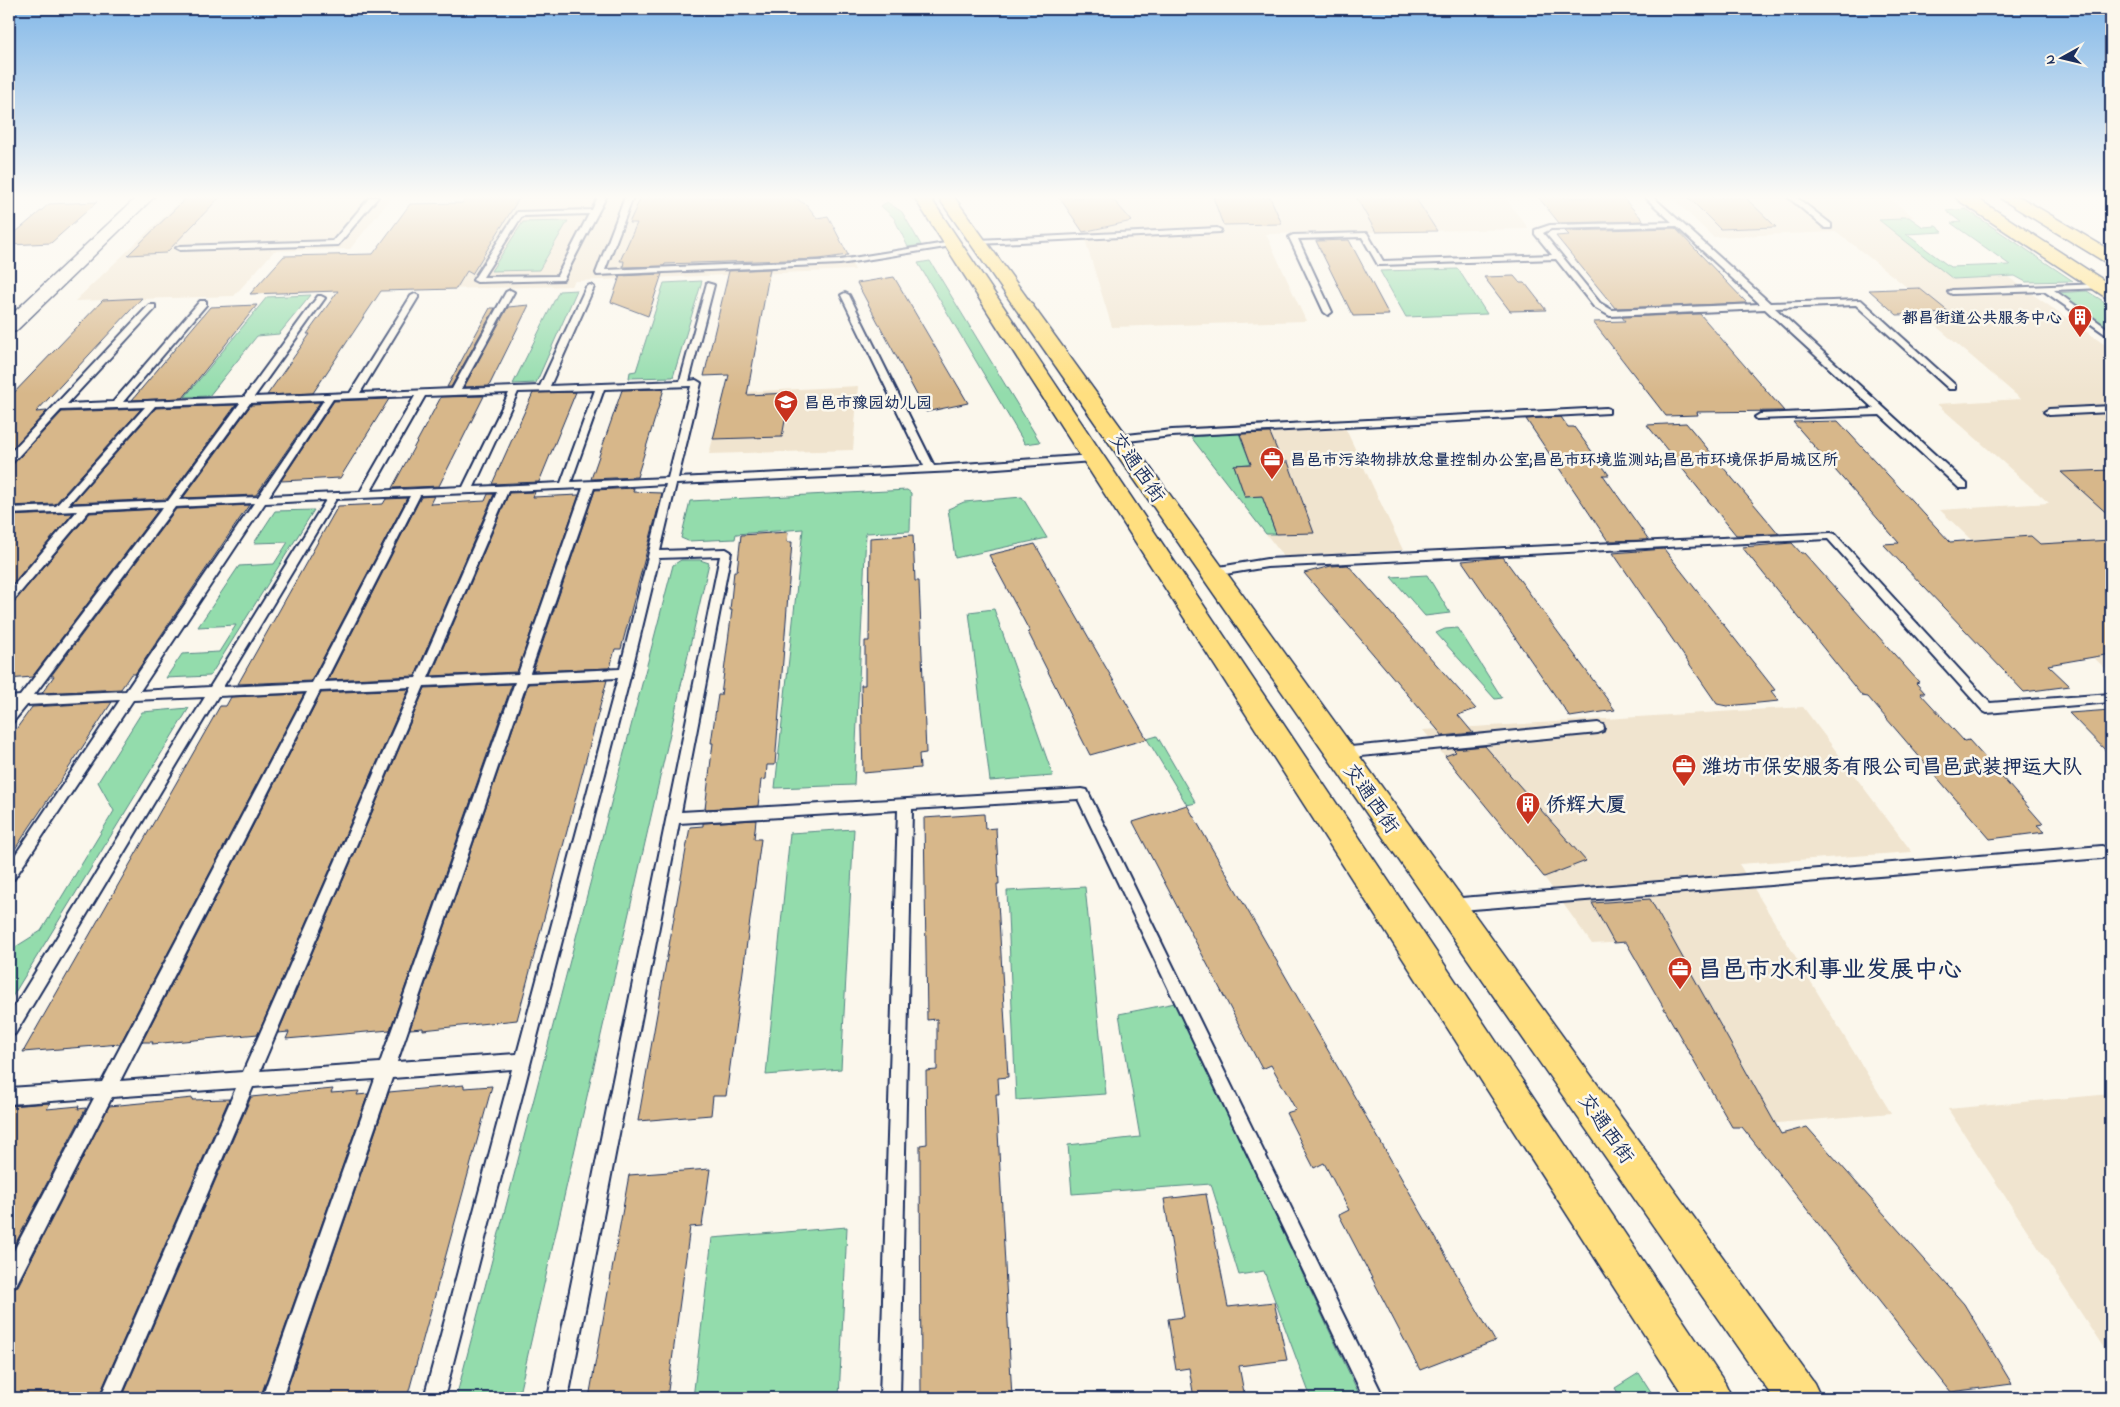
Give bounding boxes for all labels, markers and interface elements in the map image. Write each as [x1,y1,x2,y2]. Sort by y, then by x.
north arrow [2038,32,2088,82]
text: N [2040,53,2062,66]
building icon: 都昌街道公共服务中心 [2067,304,2093,338]
place label: 都昌街道公共服务中心 [1902,307,2062,331]
school or university icon: 昌邑市豫园幼儿园 [773,389,799,423]
place label: 昌邑市豫园幼儿园 [804,392,932,416]
street label: 交通西街 [1101,427,1171,510]
office icon: 昌邑市污染物排放总量控制办公室;昌邑市环境监测站;昌邑市环境保护局城区所 [1259,446,1285,480]
place label: 昌邑市污染物排放总量控制办公室;昌邑市环境监测站;昌邑市环境保护局城区所 [1290,449,1838,473]
office icon: 潍坊市保安服务有限公司昌邑武装押运大队 [1671,753,1697,787]
place label: 潍坊市保安服务有限公司昌邑武装押运大队 [1702,754,2082,783]
street label: 交通西街 [1335,758,1405,841]
building icon: 侨辉大厦 [1515,791,1541,825]
place label: 侨辉大厦 [1546,792,1626,821]
place label: 昌邑市水利事业发展中心 [1698,954,1962,989]
office icon: 昌邑市水利事业发展中心 [1667,956,1693,990]
street label: 交通西街 [1570,1088,1640,1171]

